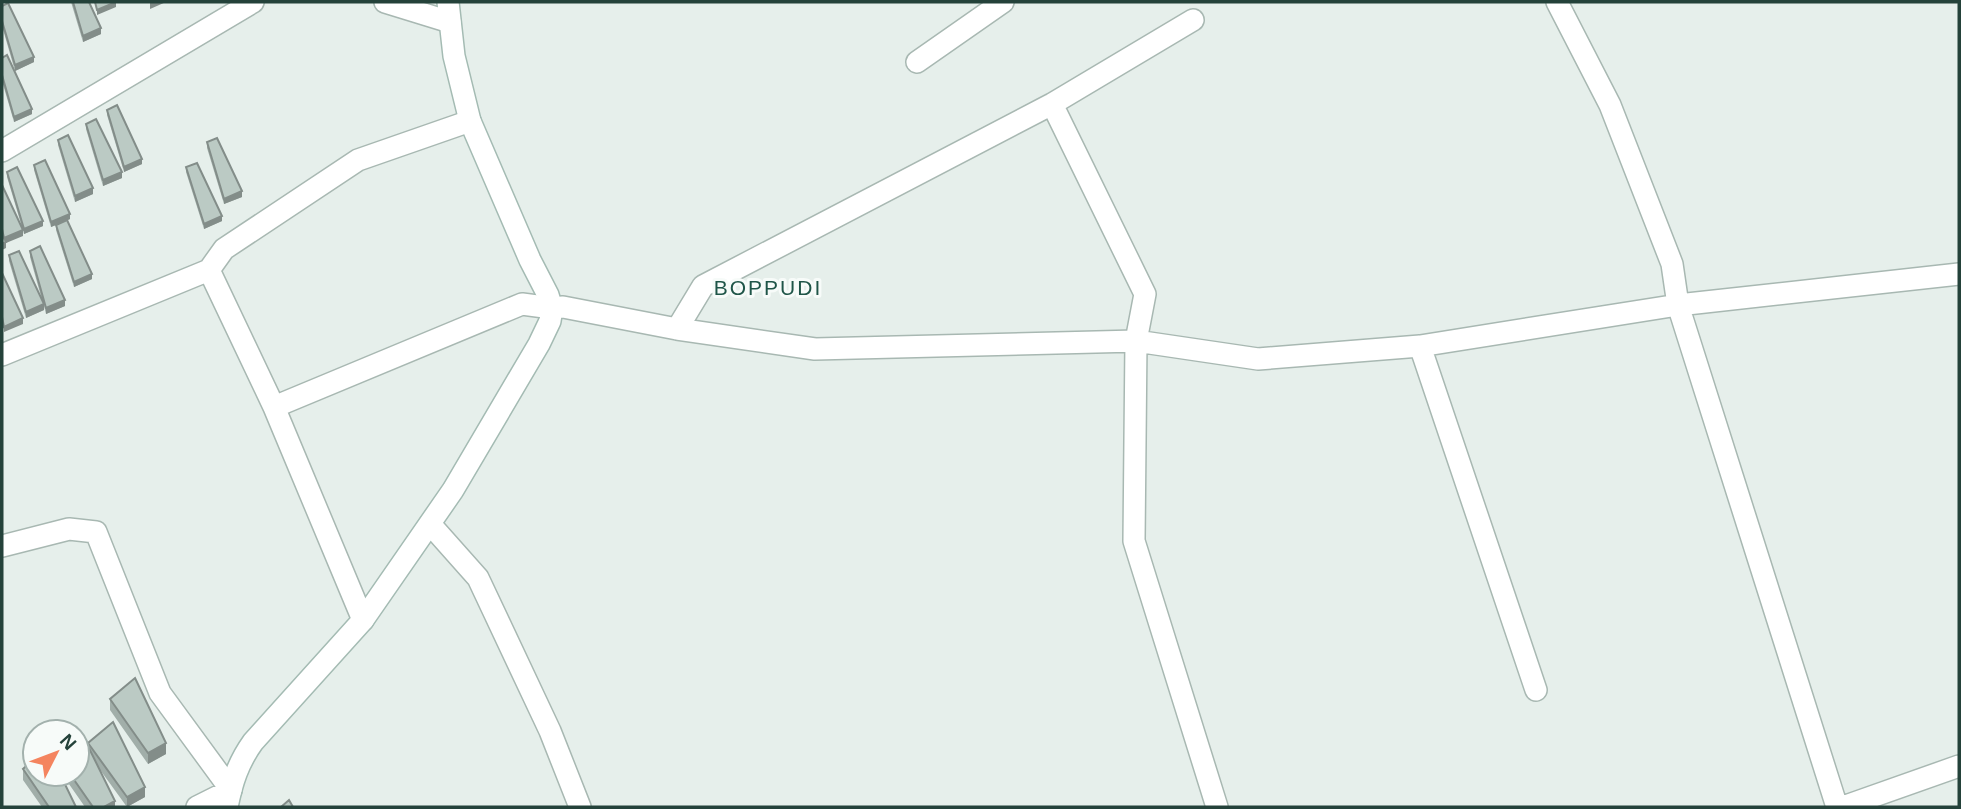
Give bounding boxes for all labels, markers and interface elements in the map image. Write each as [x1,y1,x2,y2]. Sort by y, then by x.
district label: BOPPUDI [714,276,822,299]
north arrow [21,718,91,788]
text: N [56,730,81,754]

